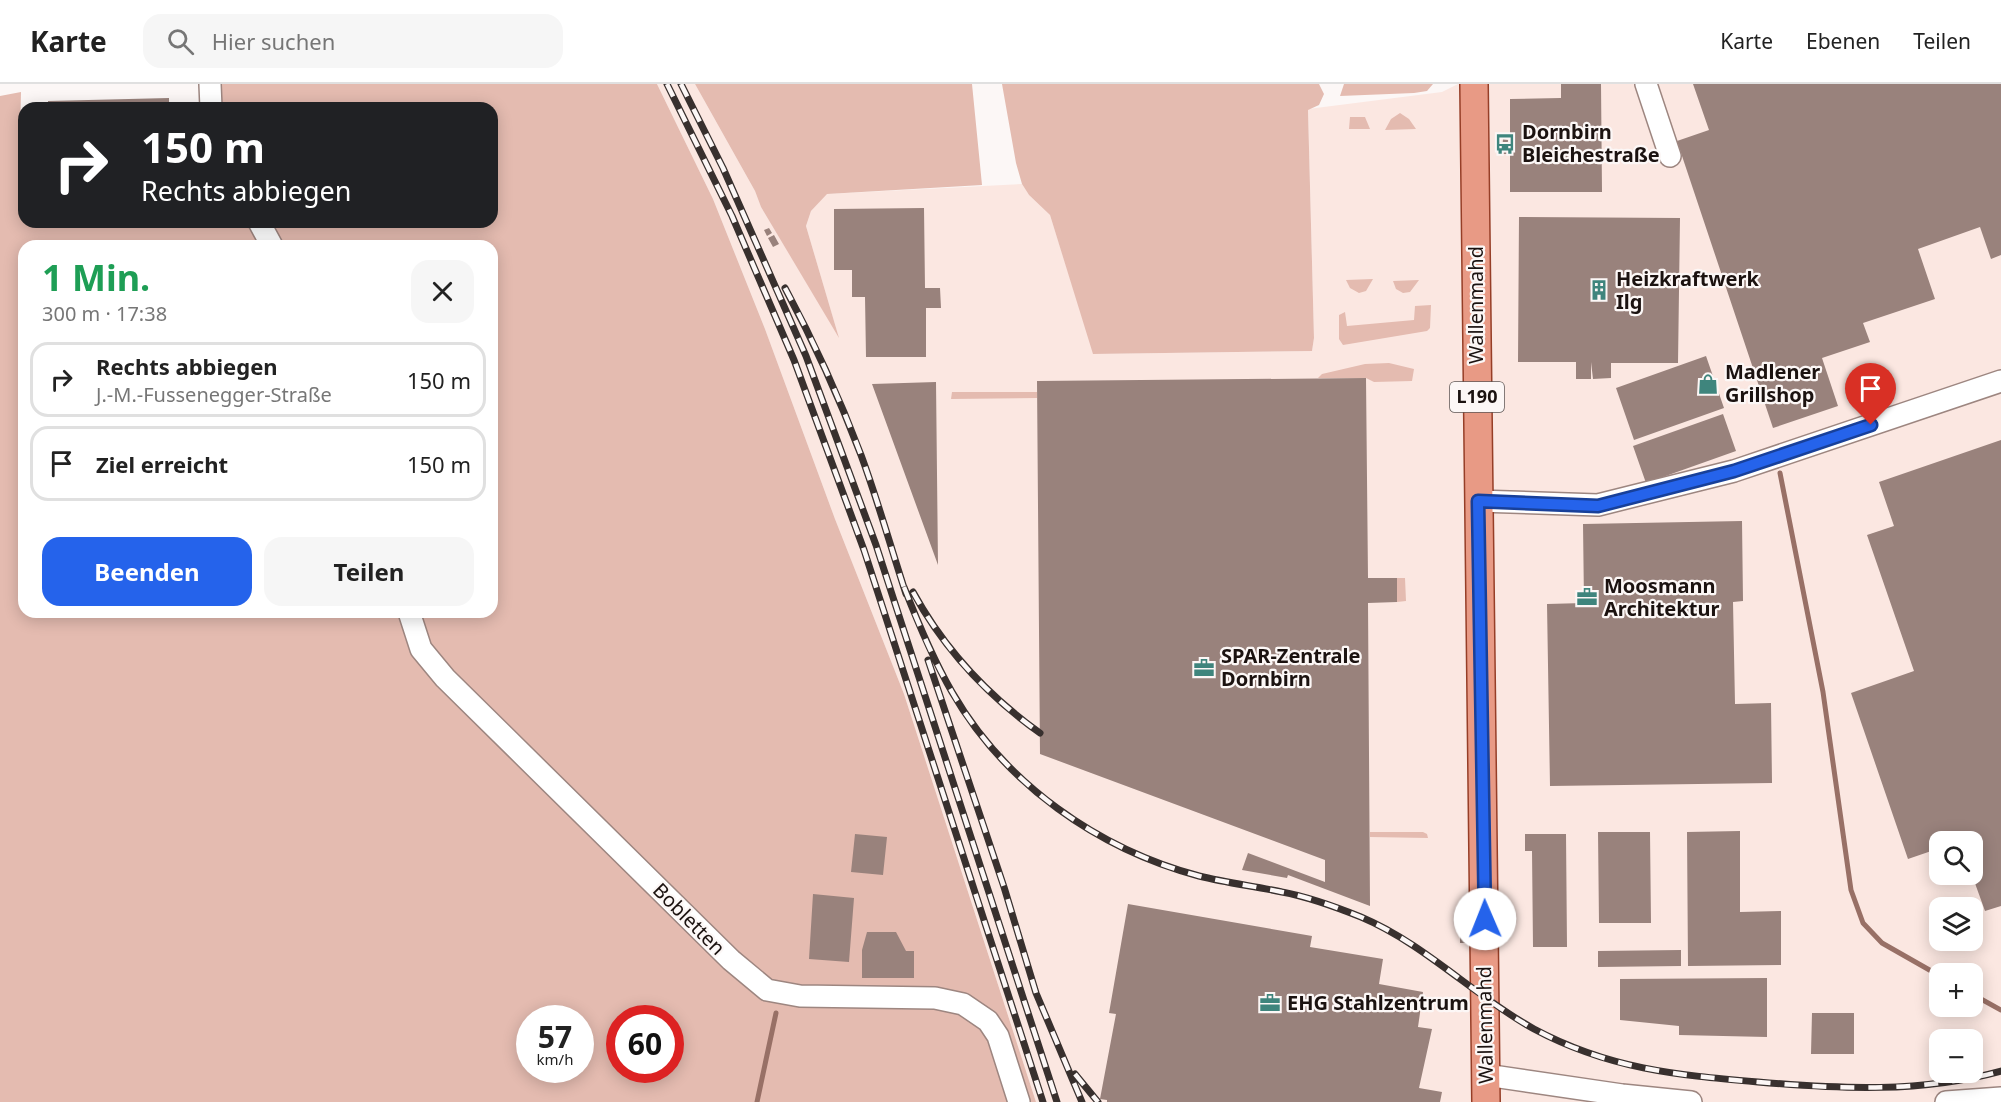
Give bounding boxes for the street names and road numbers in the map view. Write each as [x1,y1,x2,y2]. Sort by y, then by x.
street label: Wallenmahd [1462,246,1489,364]
road number: L190 [1450,382,1504,412]
street label: Bobletten [647,877,731,961]
street label: Wallenmahd [1470,966,1499,1084]

